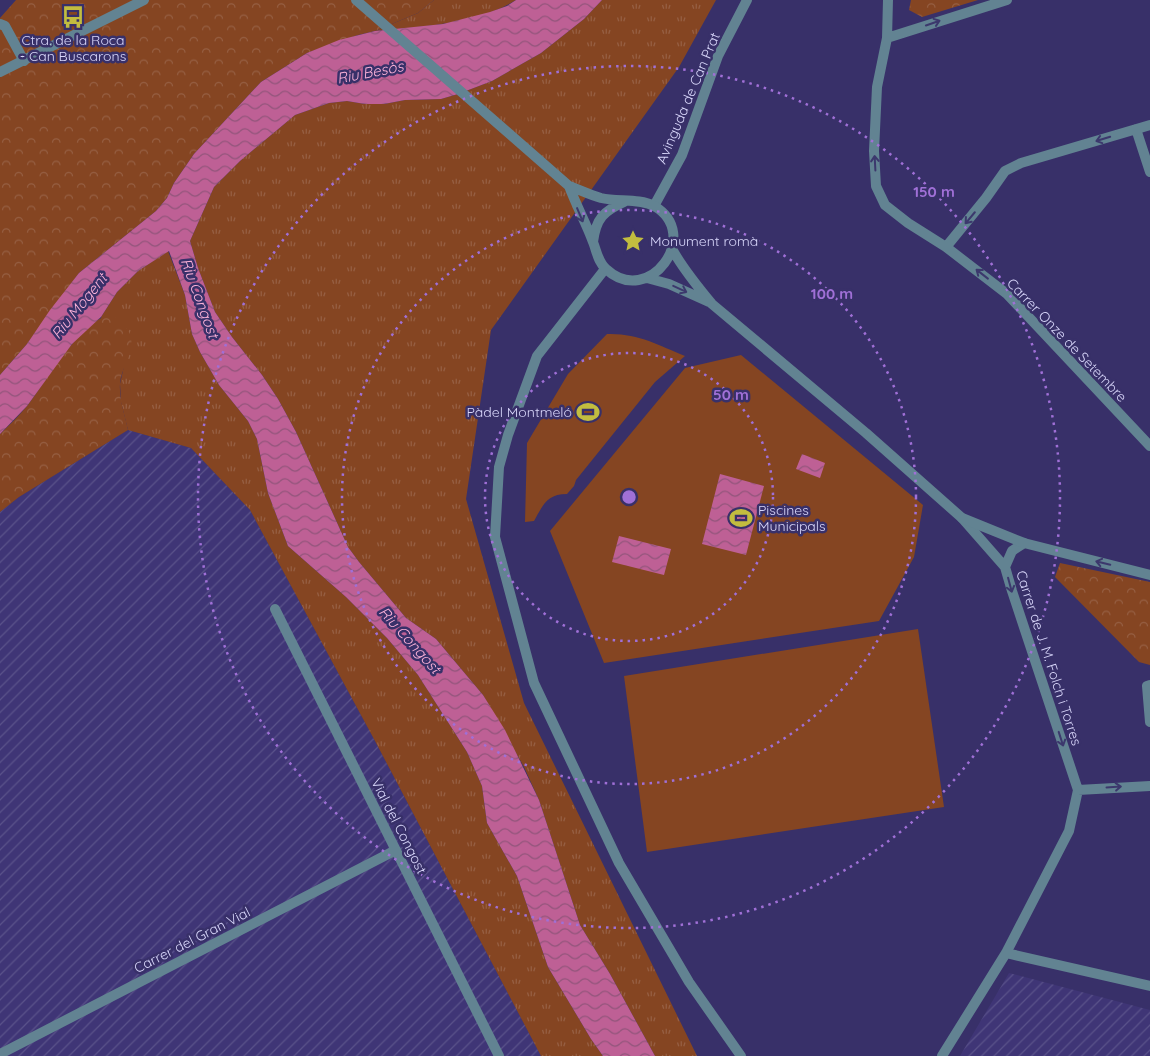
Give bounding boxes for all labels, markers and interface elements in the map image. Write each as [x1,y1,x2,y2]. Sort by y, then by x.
bus stop icon: Ctra. de la Roca - Can Buscarons [60,4,86,30]
one-way arrow [925,17,941,27]
street label: Avinguda de Can Prat [652,29,724,166]
place label: Ctra. de la Roca - Can Buscarons [20,31,126,65]
water label: Riu Besòs [335,56,406,88]
one-way arrow [1096,134,1112,144]
one-way arrow [870,155,879,171]
text: 150 m [913,182,955,201]
one-way arrow [576,207,586,222]
one-way arrow [964,211,975,224]
place icon: Monument romà [620,228,646,254]
place label: Monument romà [650,232,758,250]
water label: Riu Congost [177,255,224,342]
water label: Riu Mogent [47,268,112,343]
one-way arrow [975,268,988,279]
street label: Carrer Onze de Setembre [1003,274,1131,406]
text: 100 m [811,284,853,303]
one-way arrow [672,285,687,294]
text: 50 m [713,385,749,404]
sports icon: Pàdel Montmeló [575,399,601,425]
place label: Pàdel Montmeló [467,403,572,421]
centre of rings [620,488,638,506]
place label: Piscines Municipals [758,501,826,535]
sports icon: Piscines Municipals [728,505,754,531]
one-way arrow [1095,558,1111,567]
street label: Carrer de J. M. Folch i Torres [1012,568,1086,748]
one-way arrow [1006,576,1015,592]
water label: Riu Congost [375,603,446,679]
one-way arrow [1057,731,1066,746]
street label: Vial del Congost [367,775,431,877]
one-way arrow [1106,783,1122,792]
street label: Carrer del Gran Vial [131,903,253,977]

